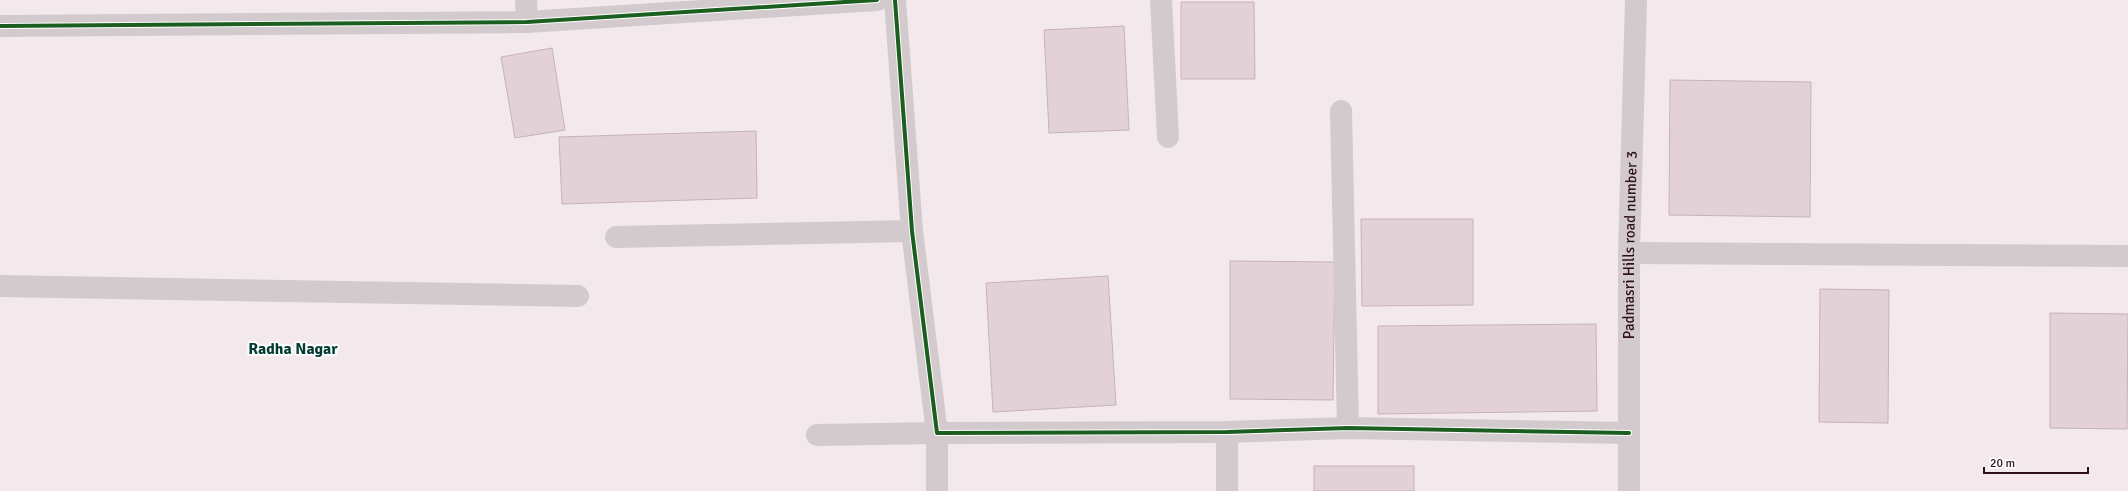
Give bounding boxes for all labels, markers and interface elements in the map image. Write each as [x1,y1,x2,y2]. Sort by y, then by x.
street label: Padmasri Hills road number 3 [1620,151,1641,339]
district label: Radha Nagar [248,339,338,359]
scale bar [1984,449,2088,475]
text: 20 m [1990,456,2015,471]

